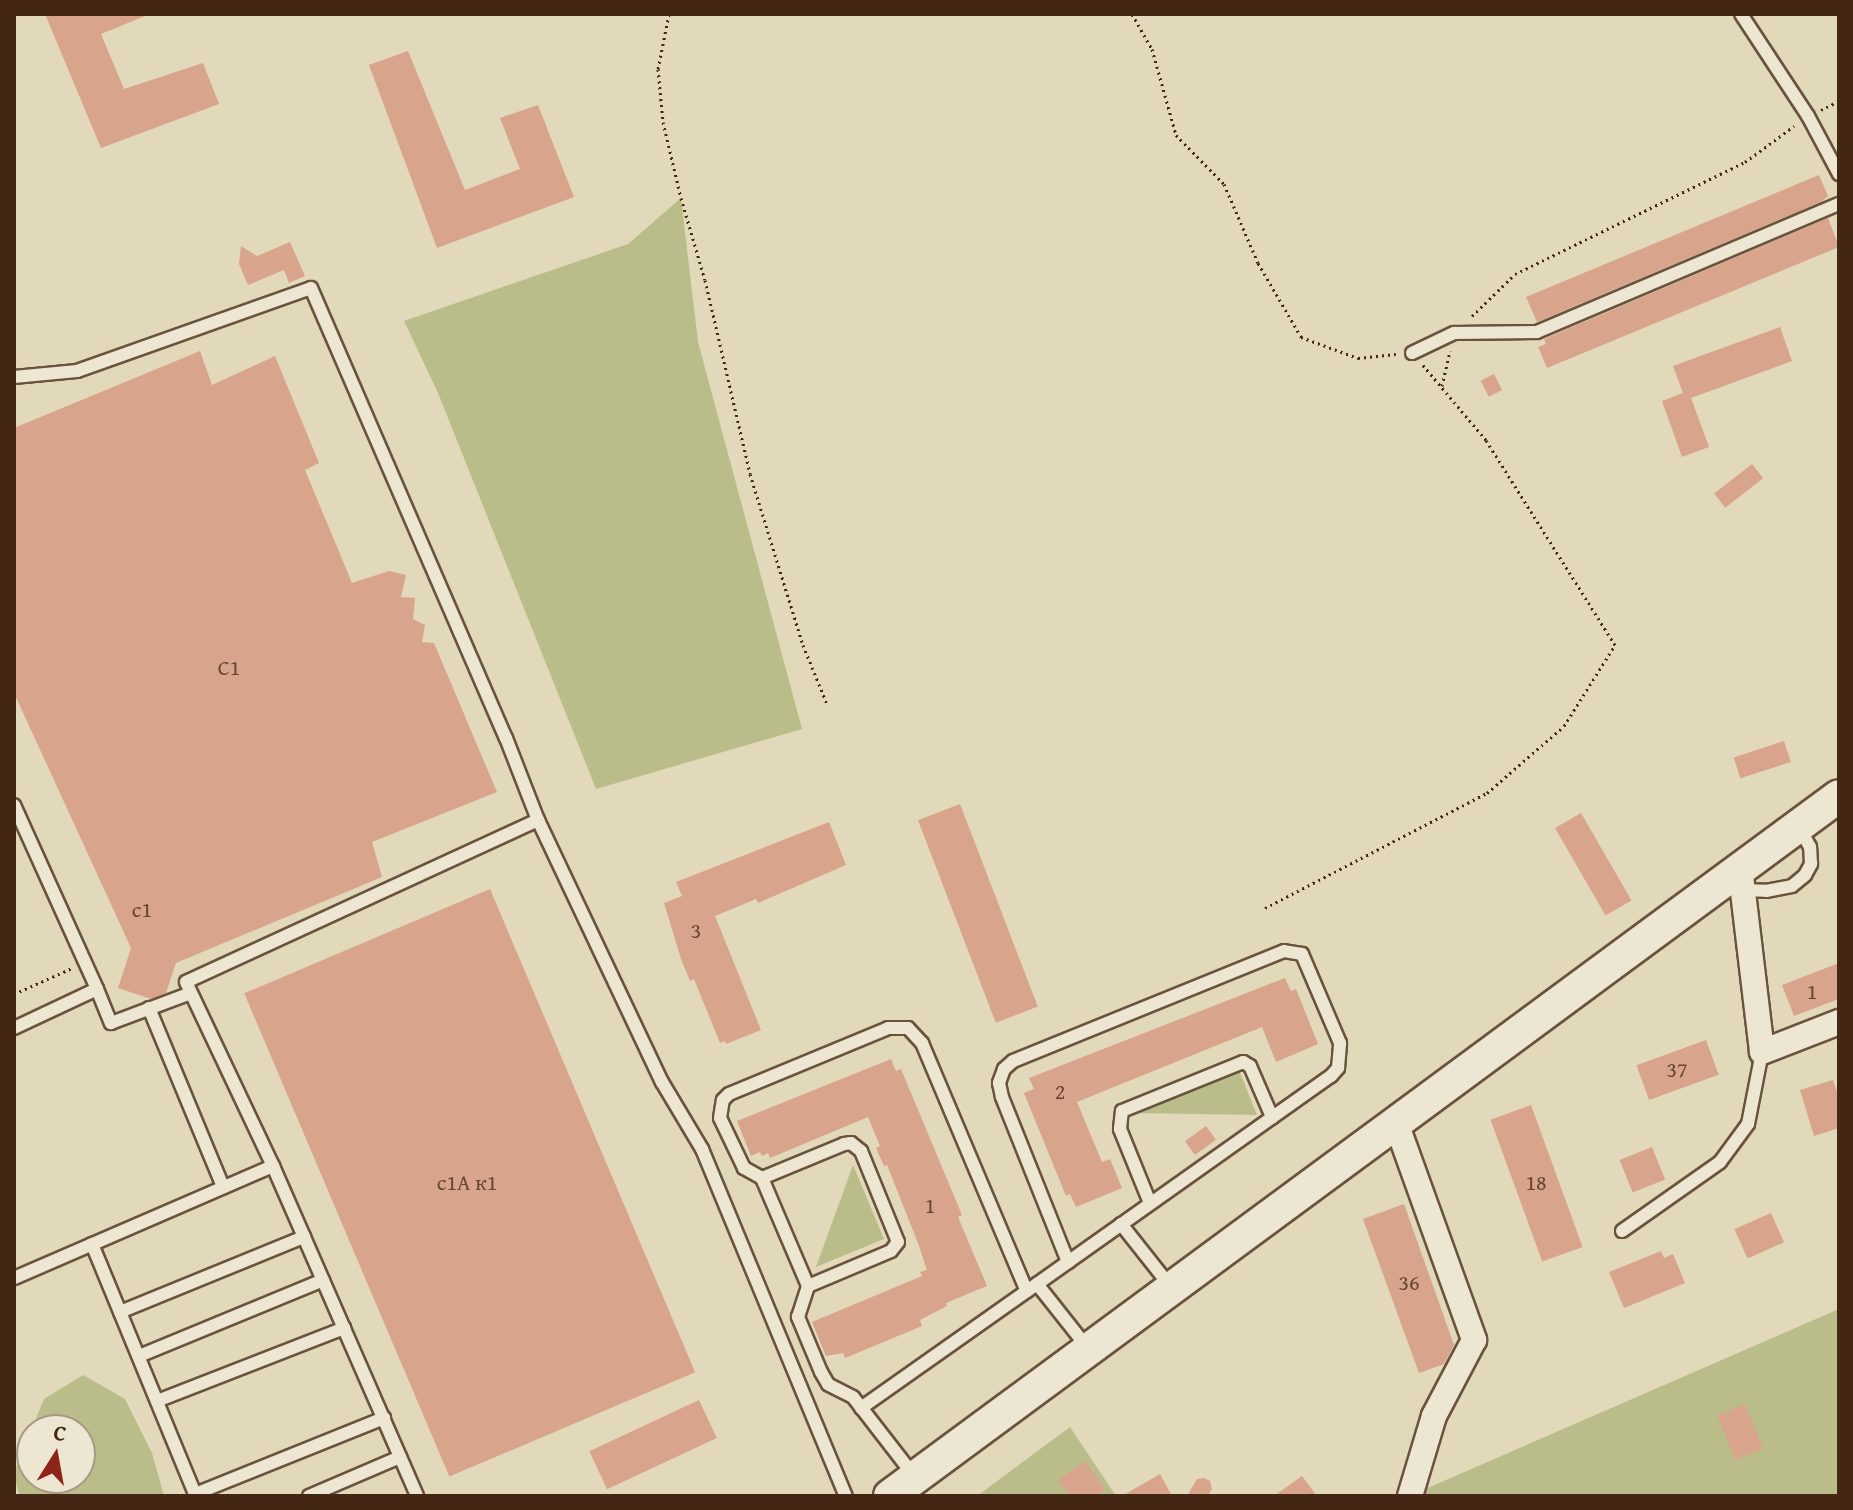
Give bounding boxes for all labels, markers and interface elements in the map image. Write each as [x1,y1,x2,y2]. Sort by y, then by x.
house number: С1 [218,655,240,681]
house number: с1 [132,897,152,923]
house number: 3 [691,918,701,944]
house number: 1 [1807,979,1817,1005]
house number: 37 [1666,1057,1688,1083]
house number: 2 [1055,1079,1065,1105]
house number: с1А к1 [437,1170,497,1196]
house number: 18 [1525,1170,1547,1196]
house number: 1 [925,1193,935,1219]
house number: 36 [1398,1270,1420,1296]
north arrow [16,1414,96,1494]
text: С [51,1416,69,1449]

